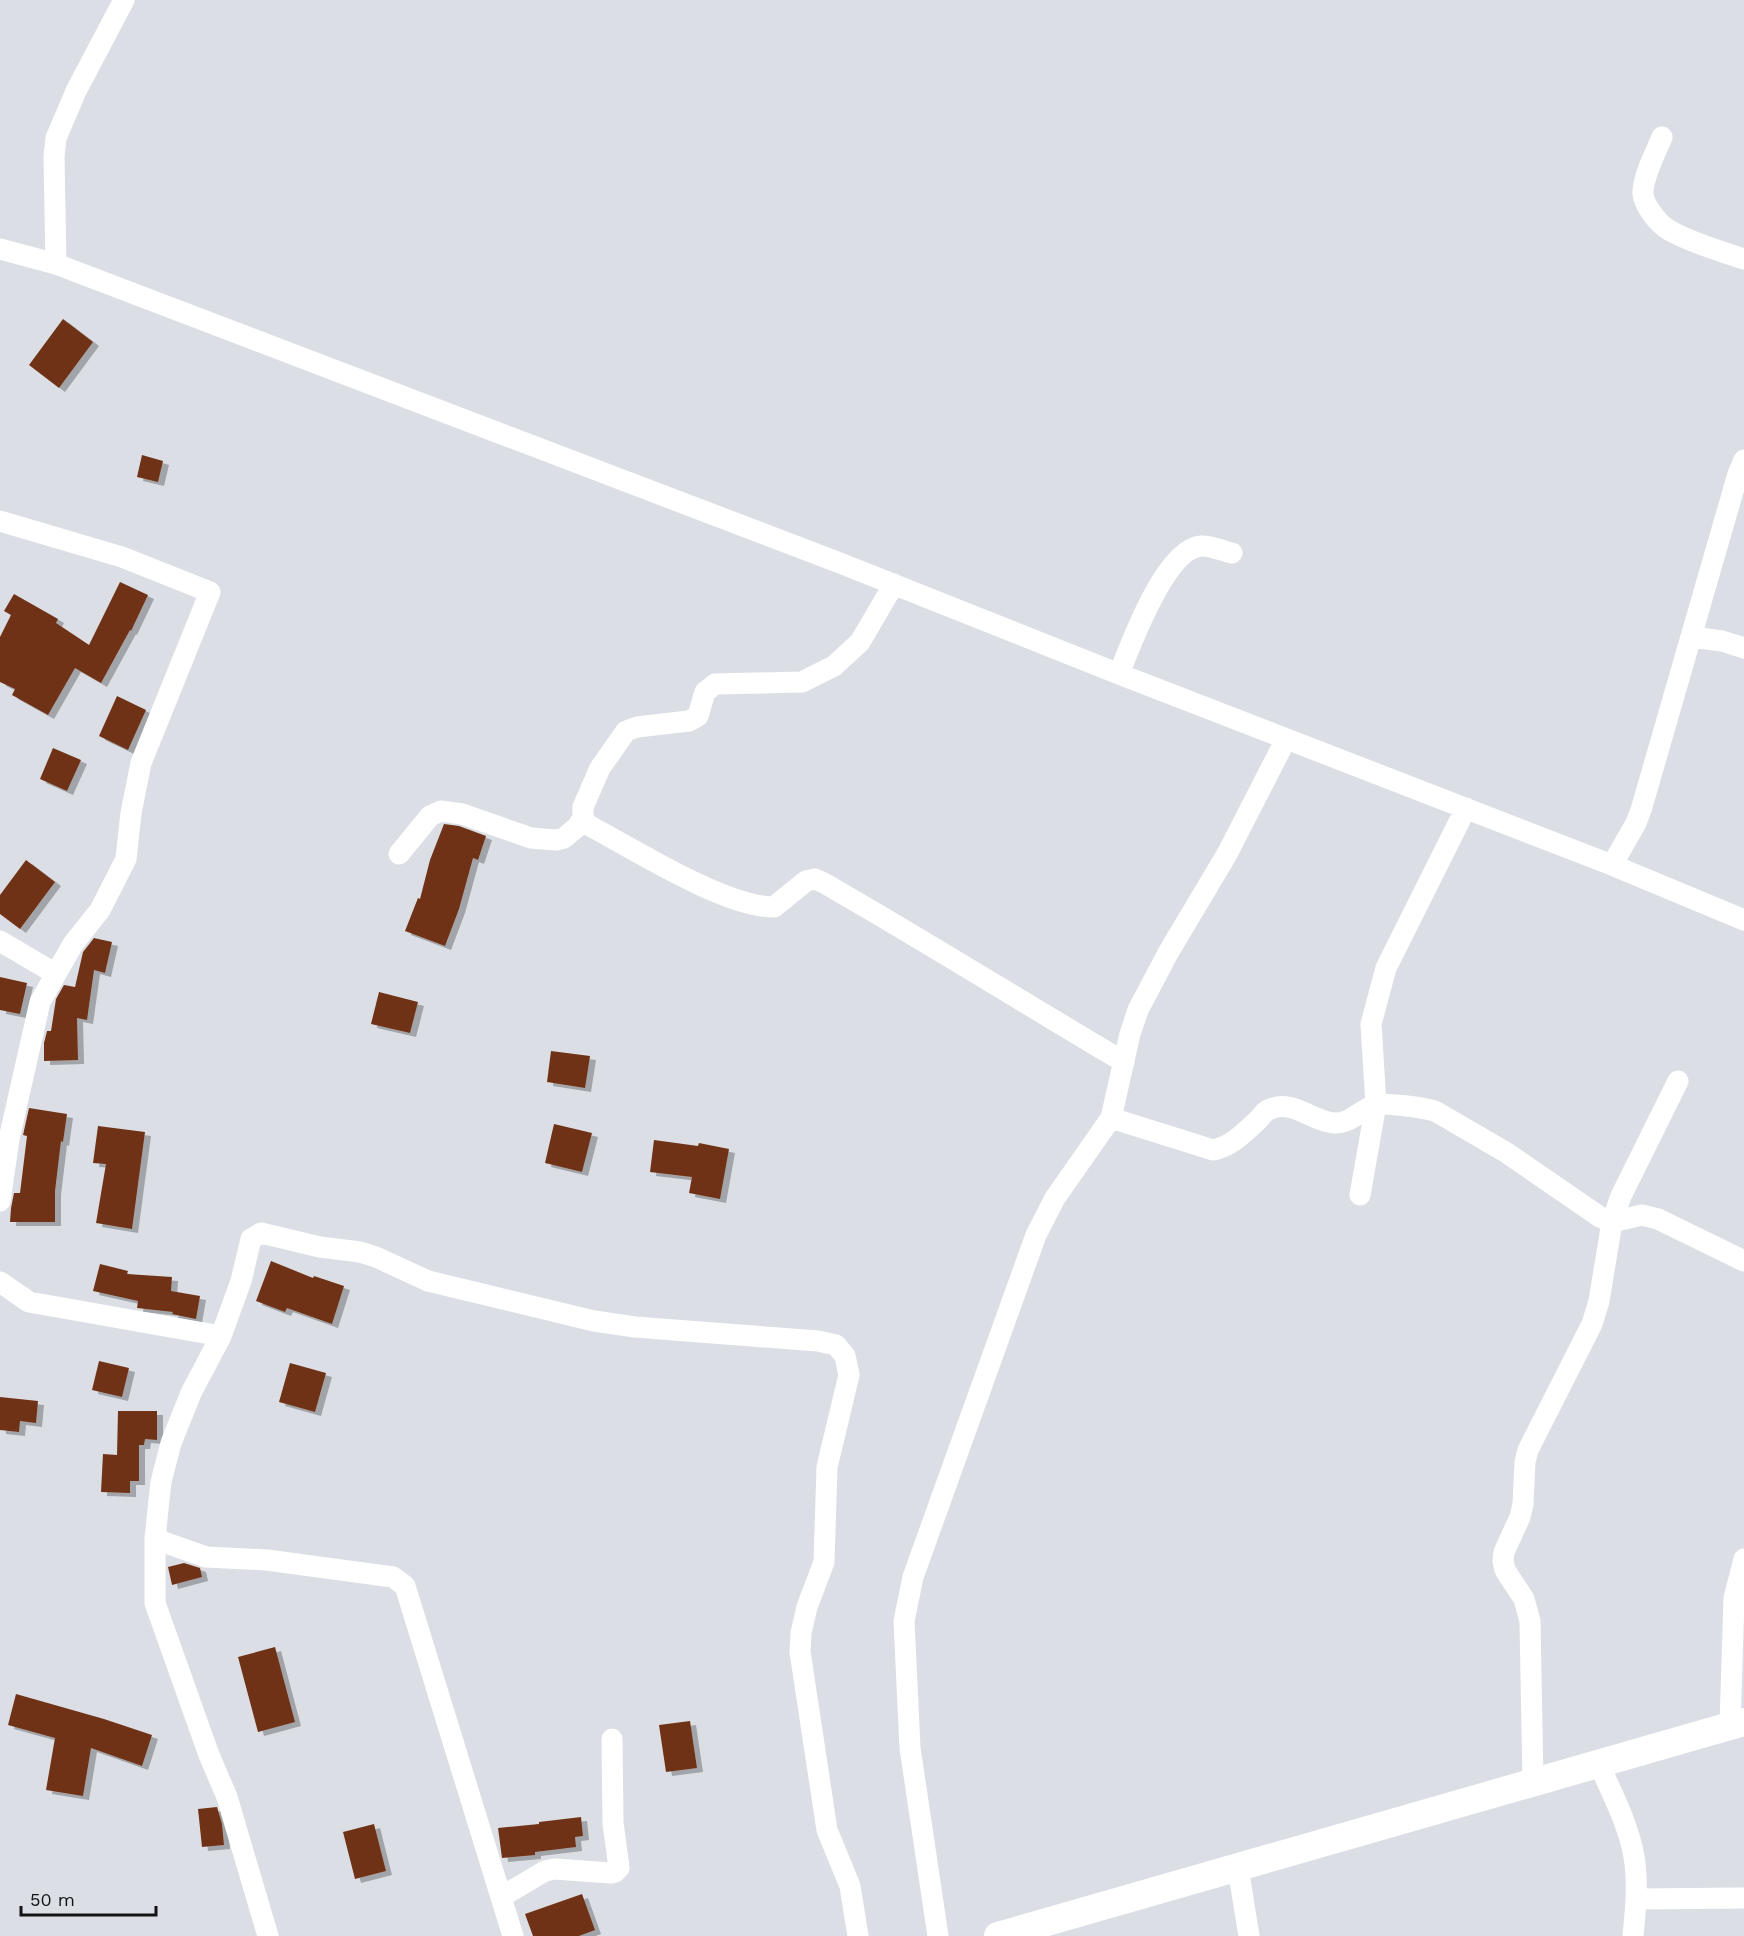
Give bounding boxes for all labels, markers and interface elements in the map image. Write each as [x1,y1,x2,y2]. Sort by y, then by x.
scale bar [21,1879,156,1917]
text: 50 m [30,1889,75,1910]

